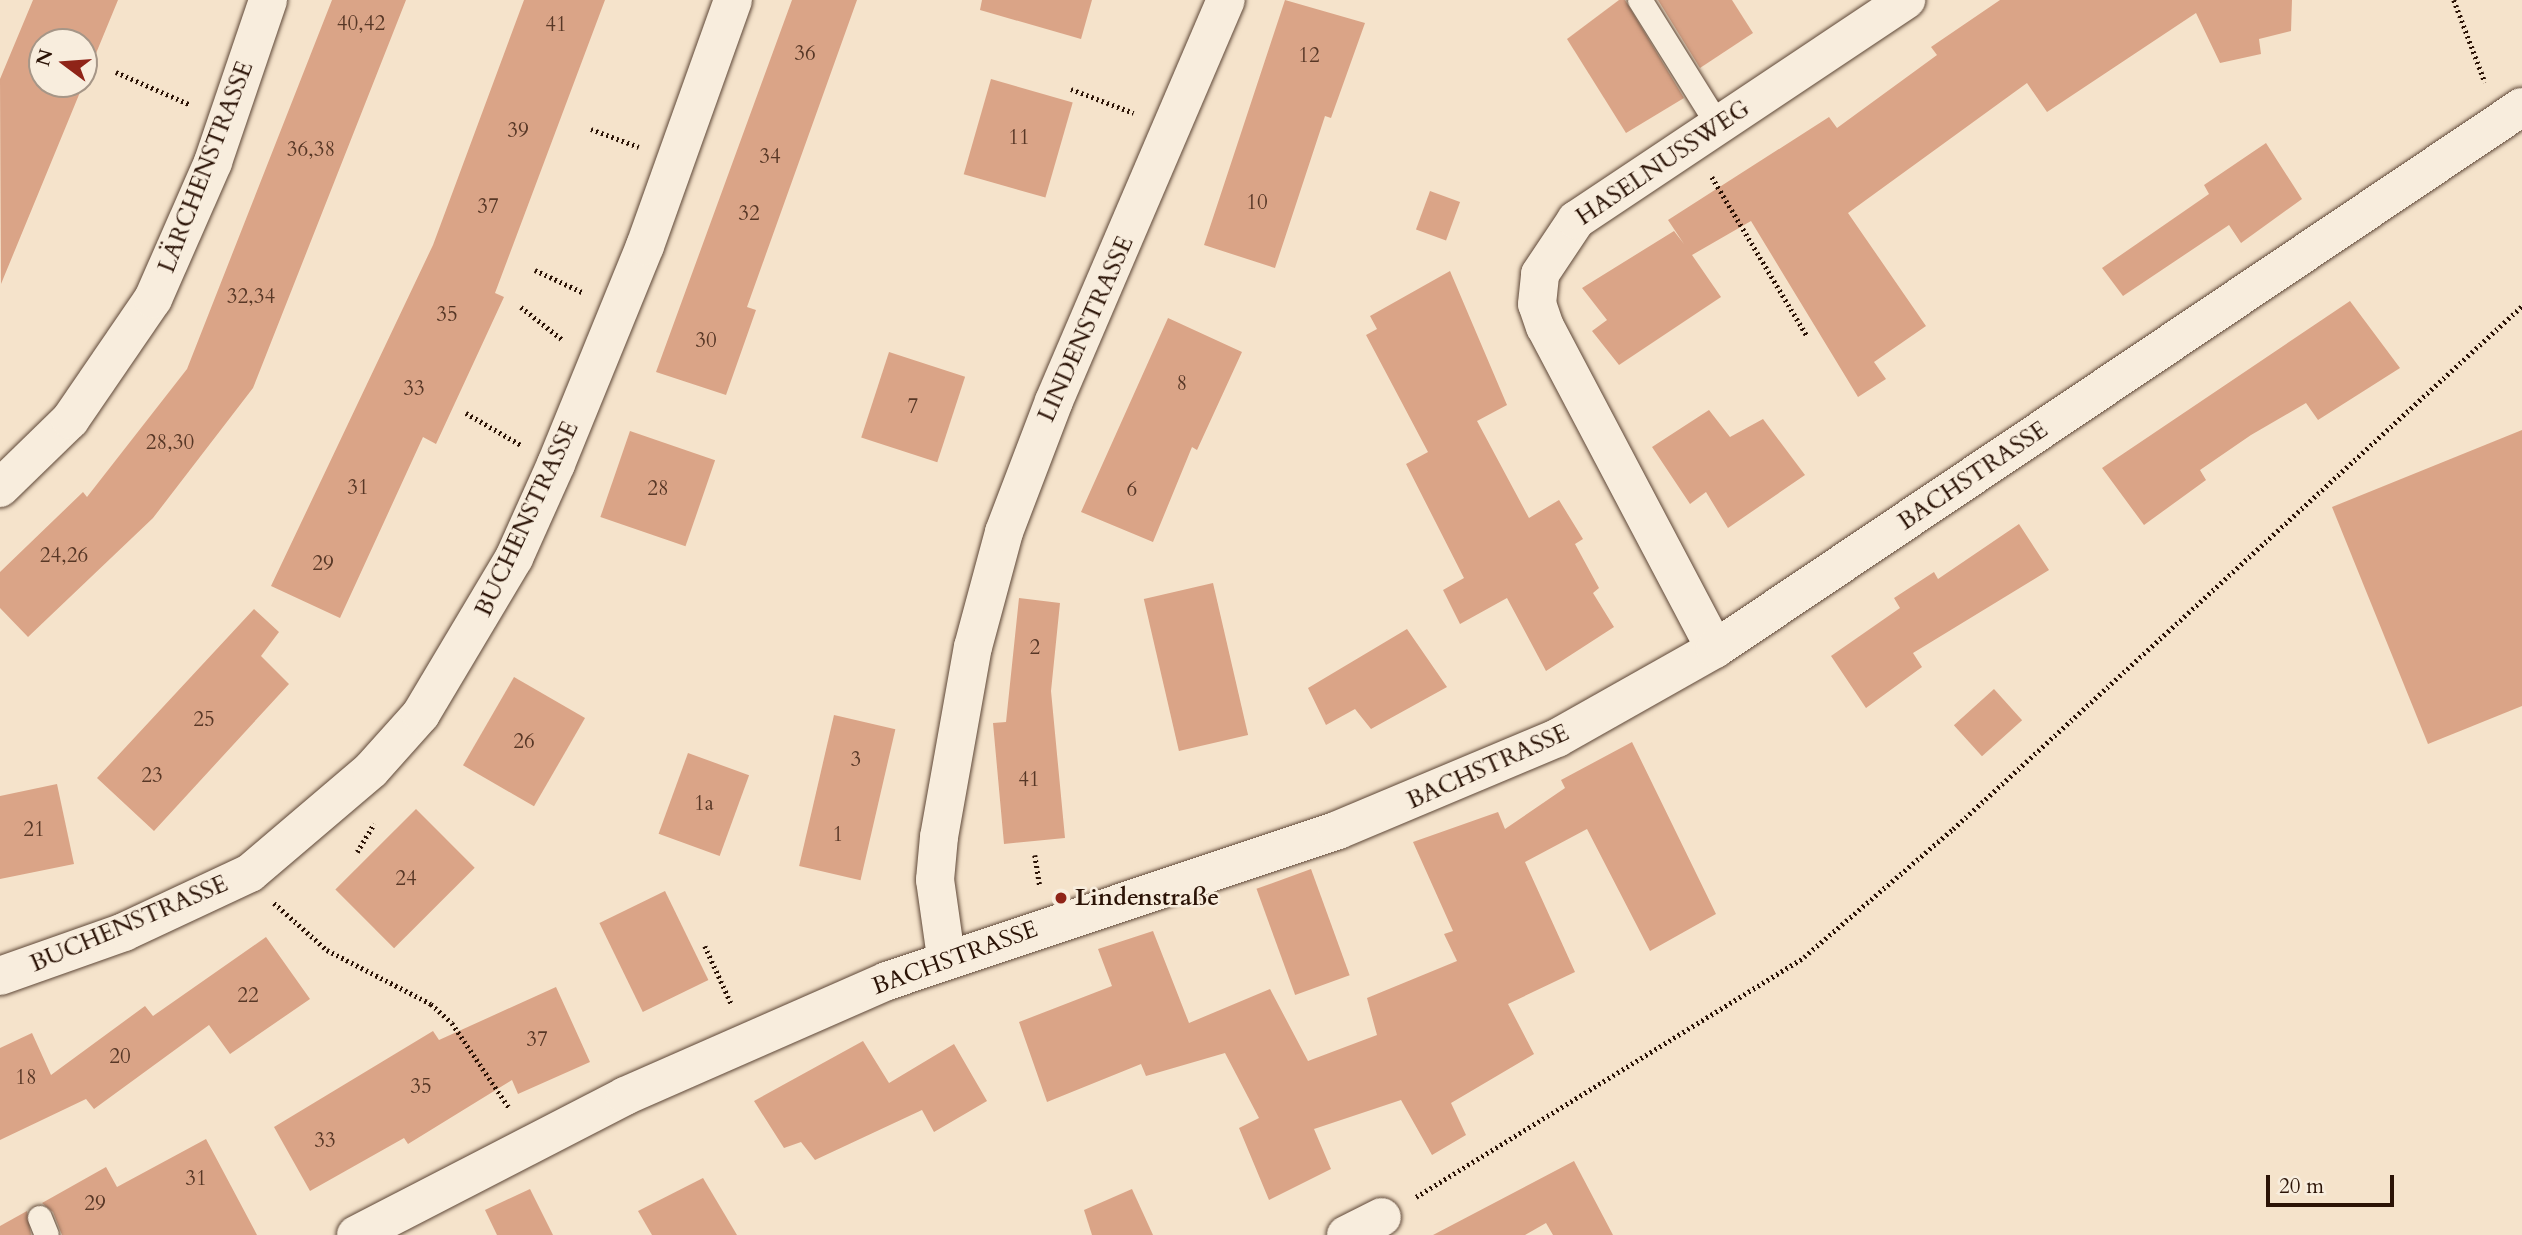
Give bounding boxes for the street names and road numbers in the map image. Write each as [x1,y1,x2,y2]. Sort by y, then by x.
street label: LÄRCHENSTRASSE [152,57,260,277]
street label: HASELNUSSWEG [1571,94,1755,232]
street label: LINDENSTRASSE [1032,232,1140,426]
street label: BACHSTRASSE [1893,415,2053,537]
street label: BUCHENSTRASSE [469,417,585,621]
street label: BACHSTRASSE [1403,718,1573,816]
street label: BUCHENSTRASSE [26,869,232,979]
street label: BACHSTRASSE [868,915,1042,1001]

